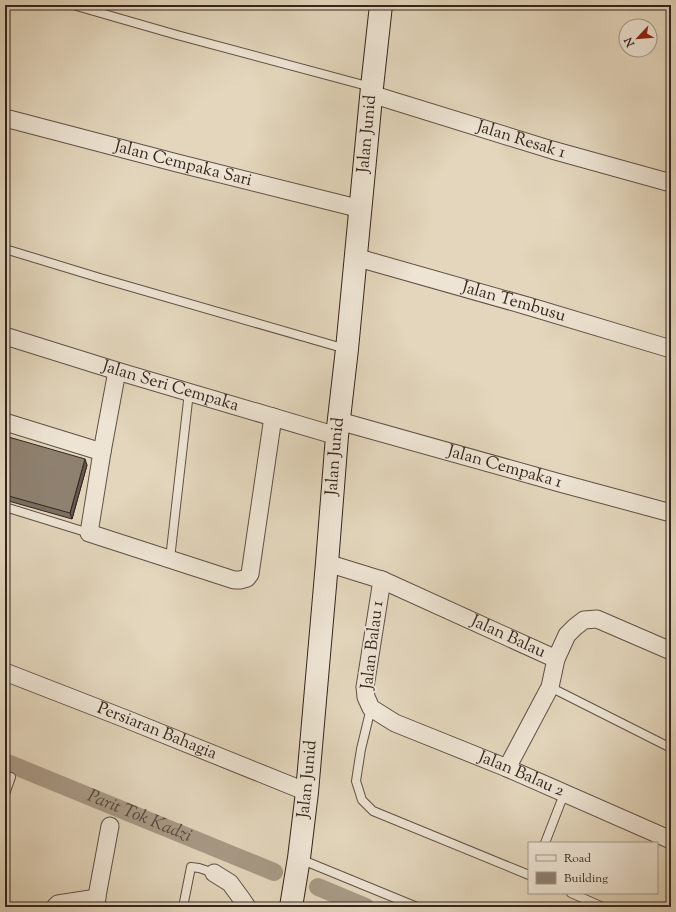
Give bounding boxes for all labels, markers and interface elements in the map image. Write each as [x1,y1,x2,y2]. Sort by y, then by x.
north arrow [618,18,658,58]
text: N [621,34,639,50]
street label: Jalan Junid [352,93,383,175]
street label: Jalan Resak 1 [473,115,568,165]
street label: Jalan Cempaka Sari [111,135,255,193]
street label: Jalan Tembusu [458,276,569,329]
street label: Jalan Seri Cempaka [98,355,242,418]
street label: Jalan Junid [320,416,351,497]
street label: Jalan Cempaka 1 [444,440,565,495]
street label: Jalan Balau 1 [356,599,390,692]
street label: Jalan Balau [466,609,550,665]
street label: Persiaran Bahagia [93,697,220,766]
street label: Jalan Junid [292,739,324,820]
street label: Jalan Balau 2 [474,745,568,804]
water label: Parit Tok Kadzi [83,784,195,850]
legend [528,842,658,894]
text: Road [564,850,591,868]
text: Building [564,870,608,888]

